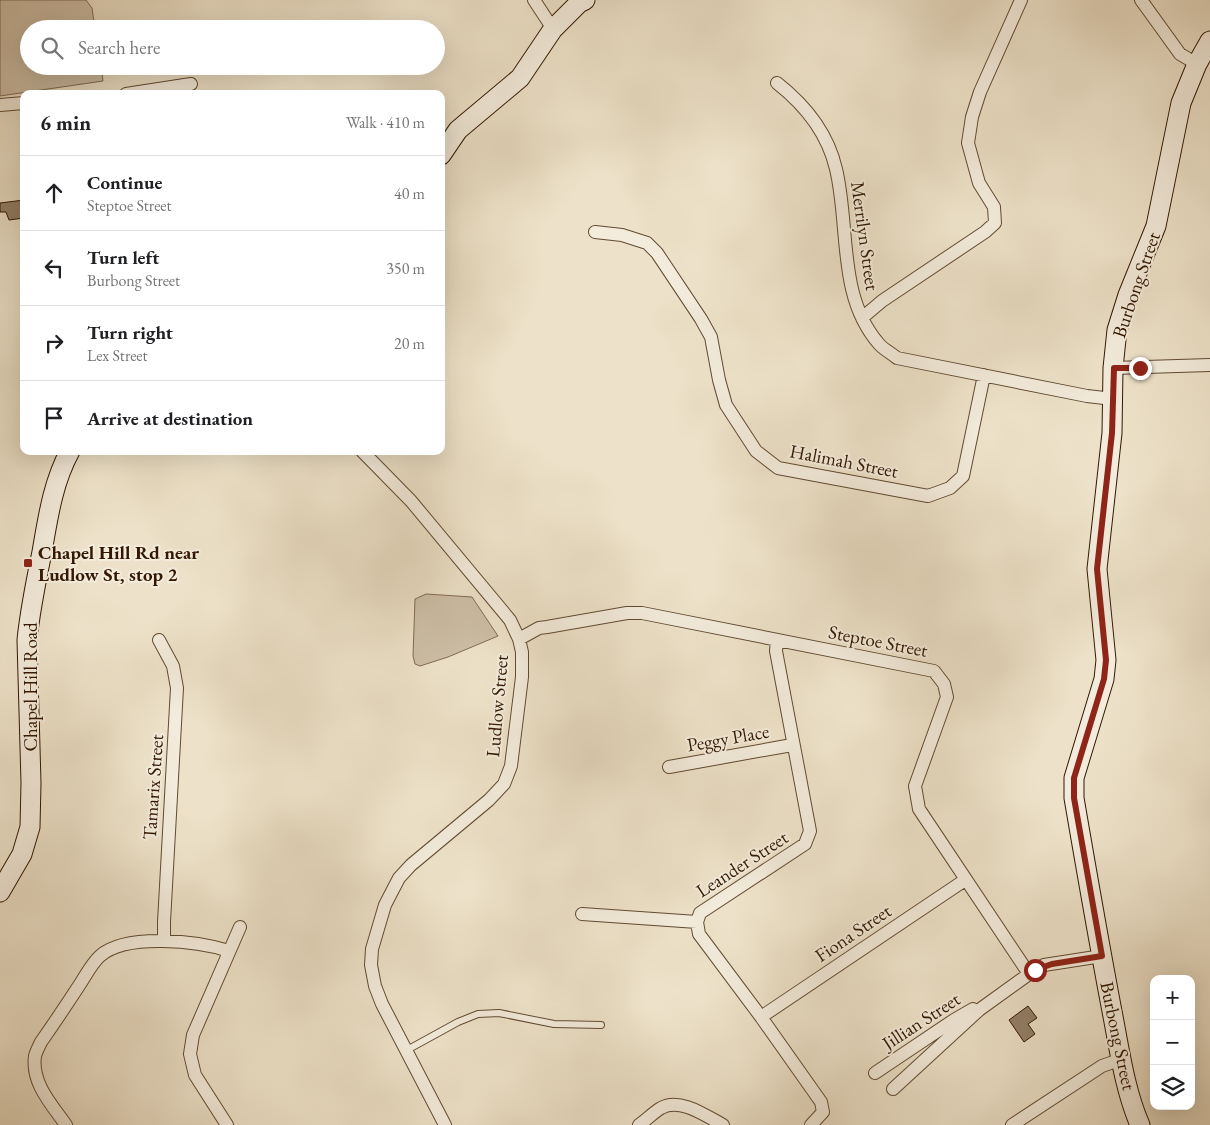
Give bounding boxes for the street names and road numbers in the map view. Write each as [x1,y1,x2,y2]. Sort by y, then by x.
street label: Merrilyn Street [845,180,885,292]
street label: Burbong Street [1106,229,1166,341]
street label: Halimah Street [788,438,900,484]
street label: Steptoe Street [826,619,930,663]
street label: Chapel Hill Road [18,622,43,752]
street label: Ludlow Street [480,654,514,758]
street label: Peggy Place [685,718,771,758]
street label: Tamarix Street [137,734,169,840]
street label: Leander Street [691,825,793,903]
street label: Fiona Street [810,898,896,968]
street label: Burbong Street [1094,979,1142,1093]
street label: Jillian Street [876,987,965,1057]

